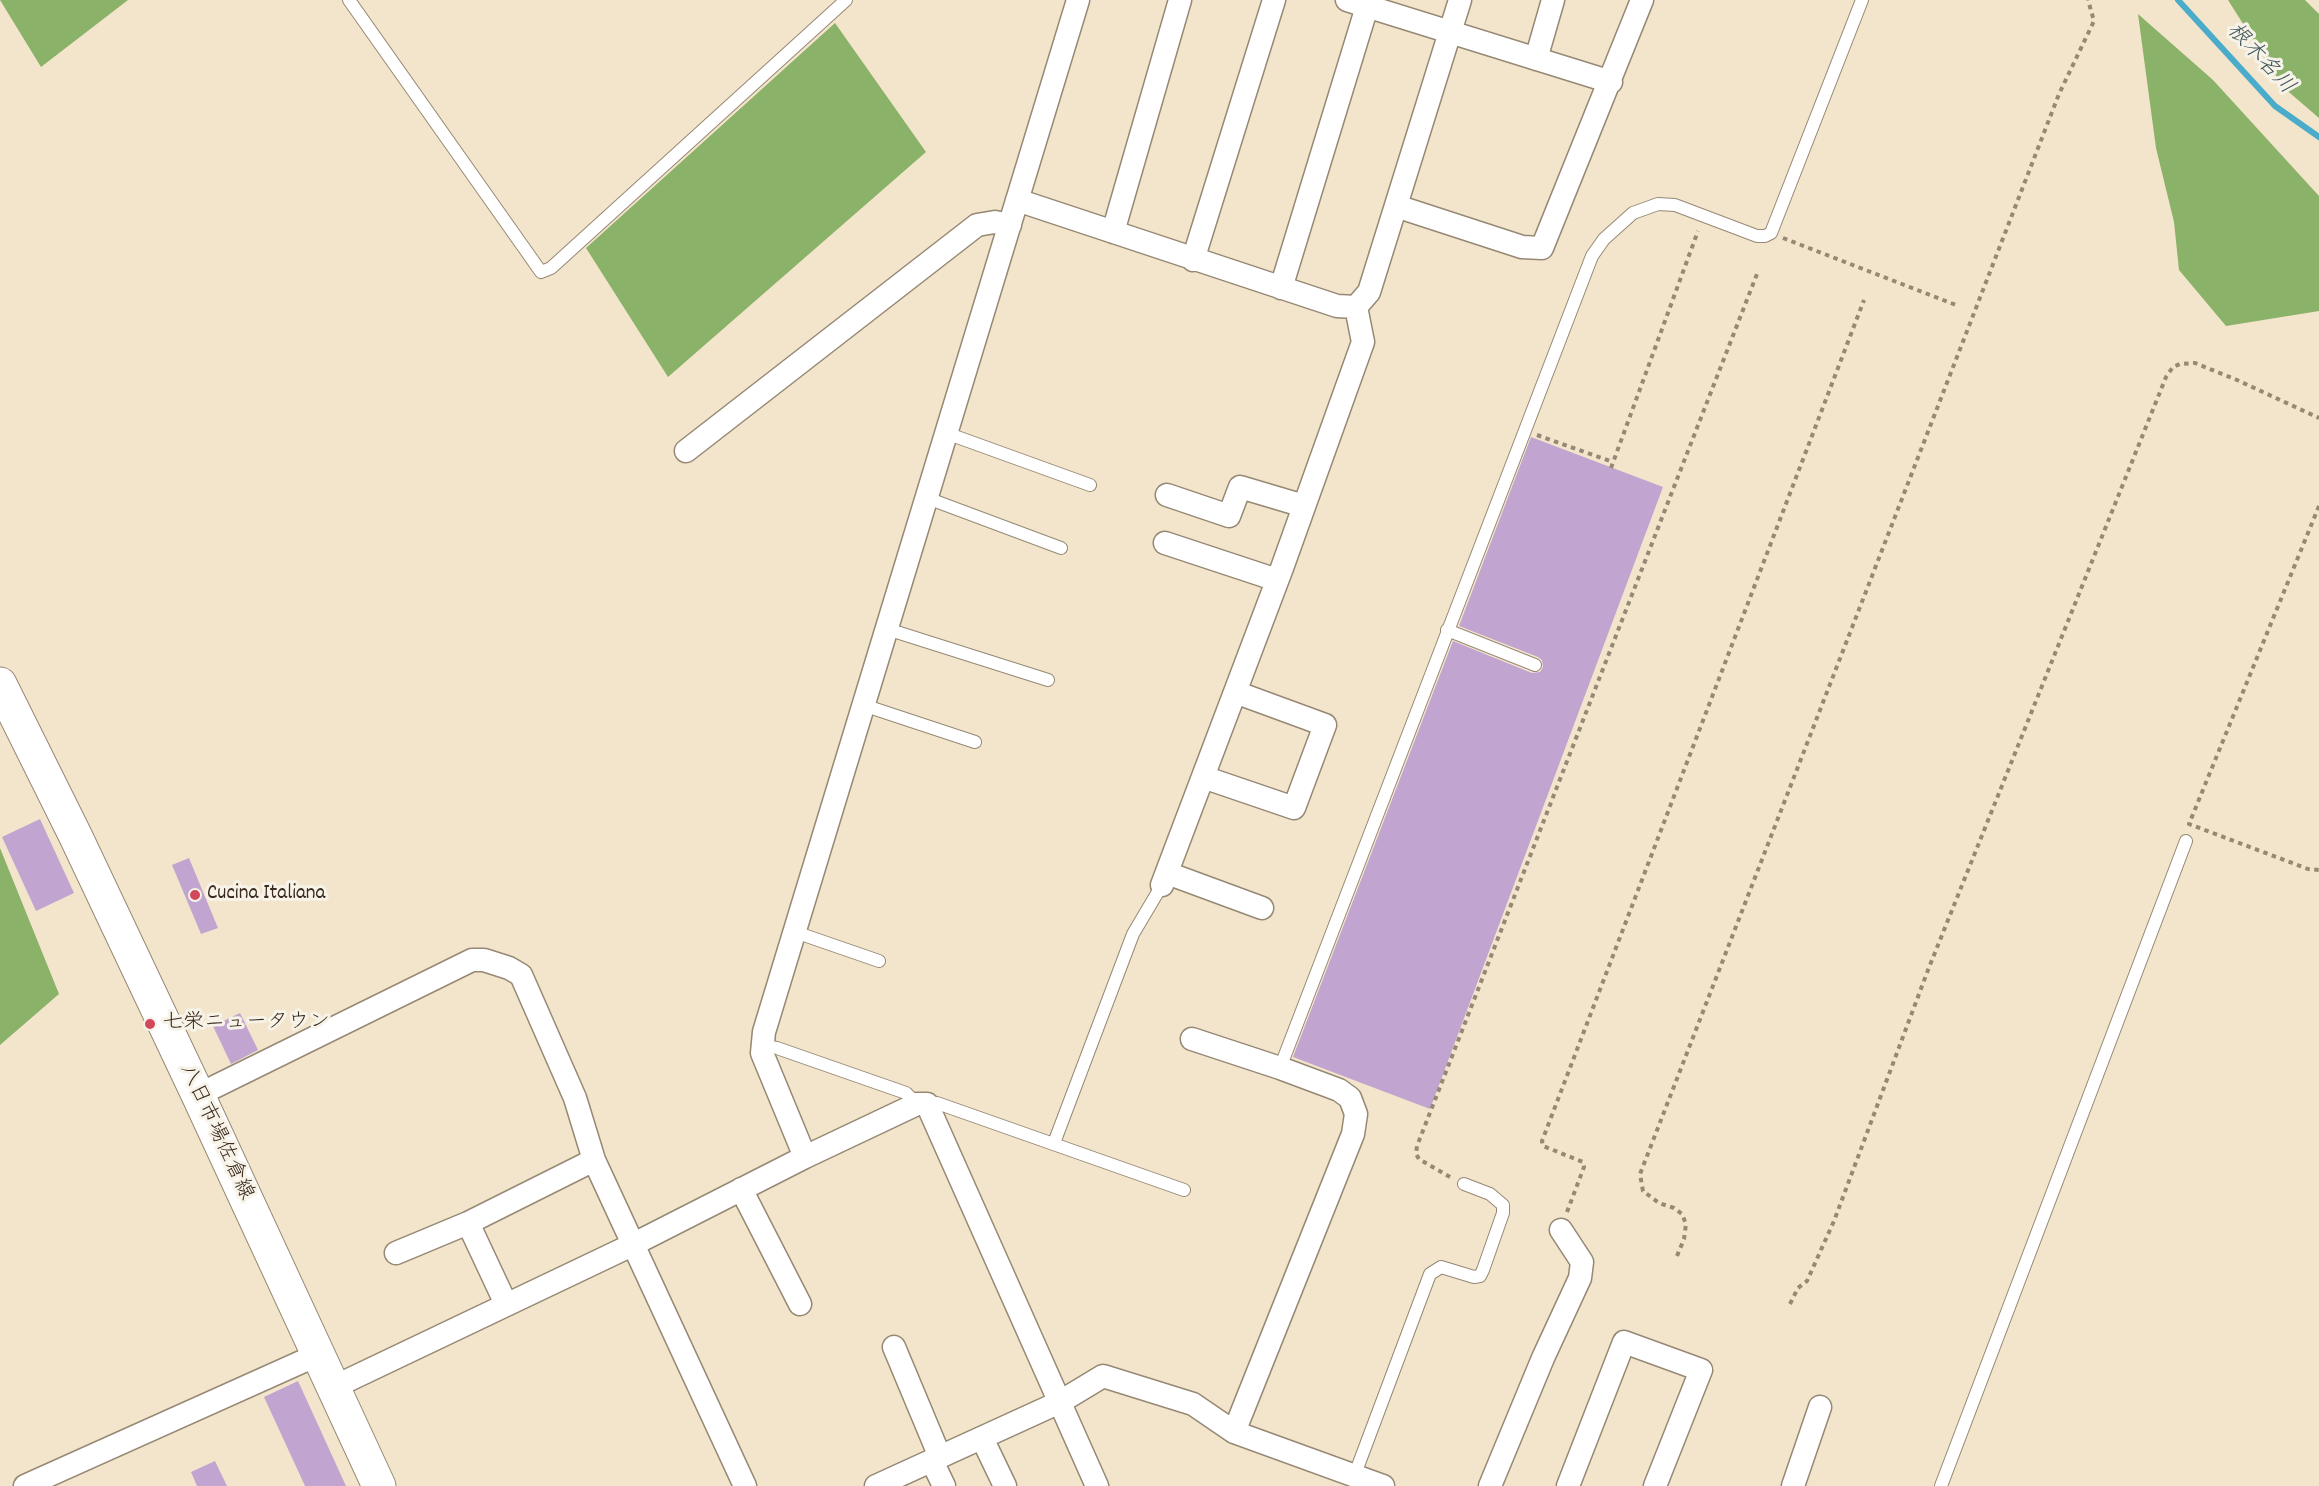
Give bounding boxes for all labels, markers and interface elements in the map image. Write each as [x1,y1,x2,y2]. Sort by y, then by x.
water label: 根木名川 [2219,19,2299,101]
place label: Cucina Italiana [207,882,325,908]
marker: Cucina Italiana [188,888,202,902]
place label: 七栄ニュータウン [162,1011,330,1037]
marker: 七栄ニュータウン [143,1017,157,1031]
street label: 八日市場佐倉線 [173,1061,257,1205]

